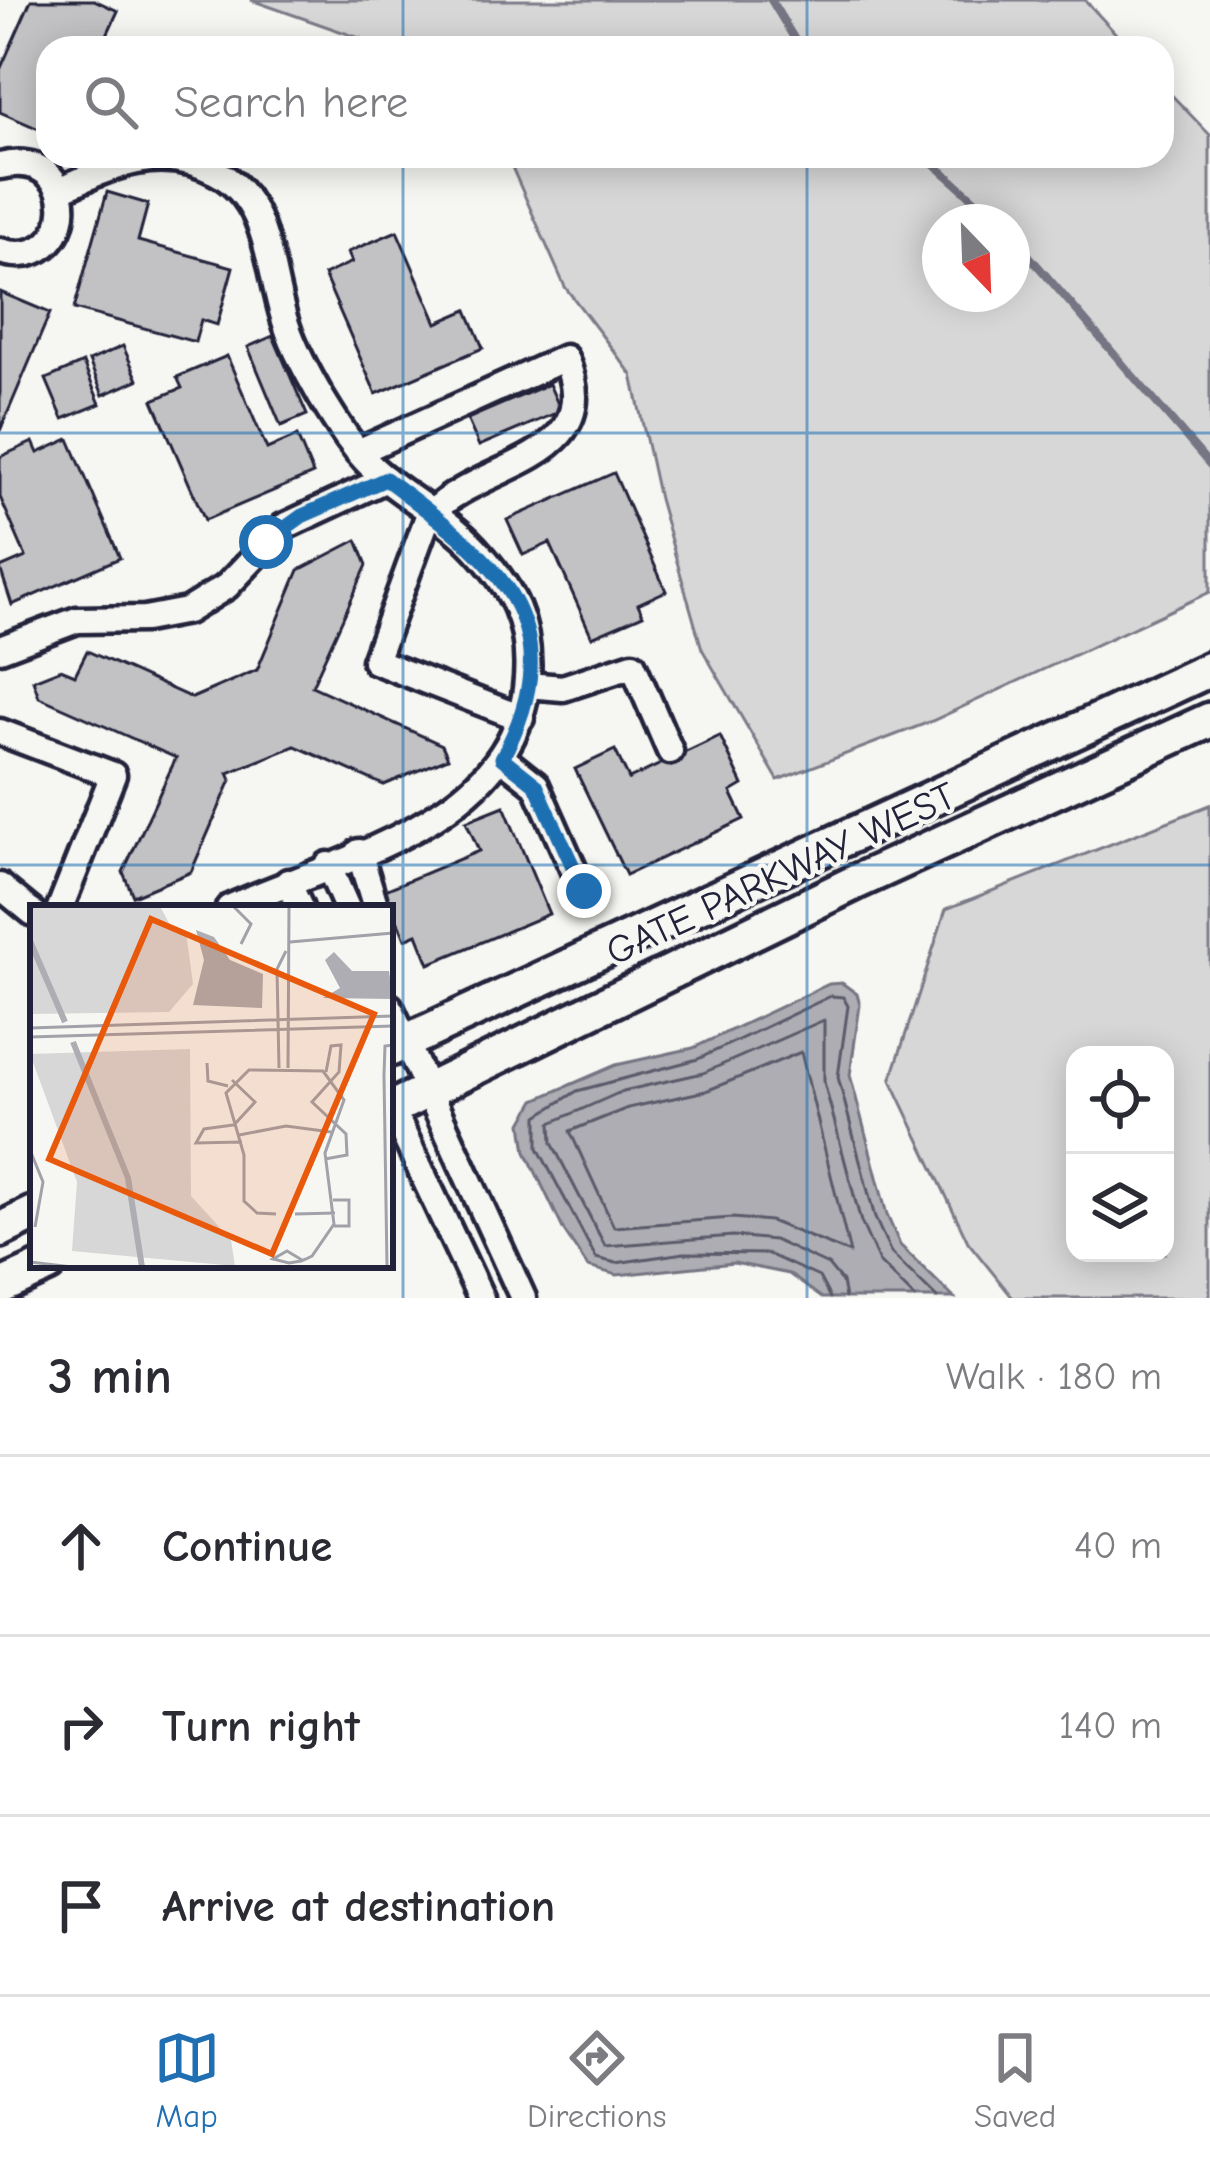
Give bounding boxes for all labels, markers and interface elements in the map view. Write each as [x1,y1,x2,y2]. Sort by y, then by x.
search box [36,36,1174,168]
icon: search [78,69,144,135]
text: Search here [174,76,408,128]
north arrow [922,204,1030,312]
route start [239,515,293,569]
street label: GATE PARKWAY WEST [599,773,963,975]
route end [557,864,611,918]
inset map [30,905,393,1268]
map controls [1066,1046,1174,1262]
button: locate [1066,1046,1174,1154]
button: layers [1066,1154,1174,1262]
text: 3 min [48,1347,172,1406]
text: Walk · 180 m [946,1354,1162,1399]
icon: ahead [48,1513,114,1579]
text: Continue [162,1520,332,1572]
text: 40 m [1074,1523,1162,1568]
icon: right [48,1693,114,1759]
text: Turn right [162,1700,360,1752]
text: 140 m [1059,1703,1162,1748]
icon: arrive [48,1873,114,1939]
text: Arrive at destination [162,1880,555,1932]
tab: Map [154,2025,220,2135]
tab: Directions [527,2025,667,2135]
tab: Saved [974,2025,1056,2135]

